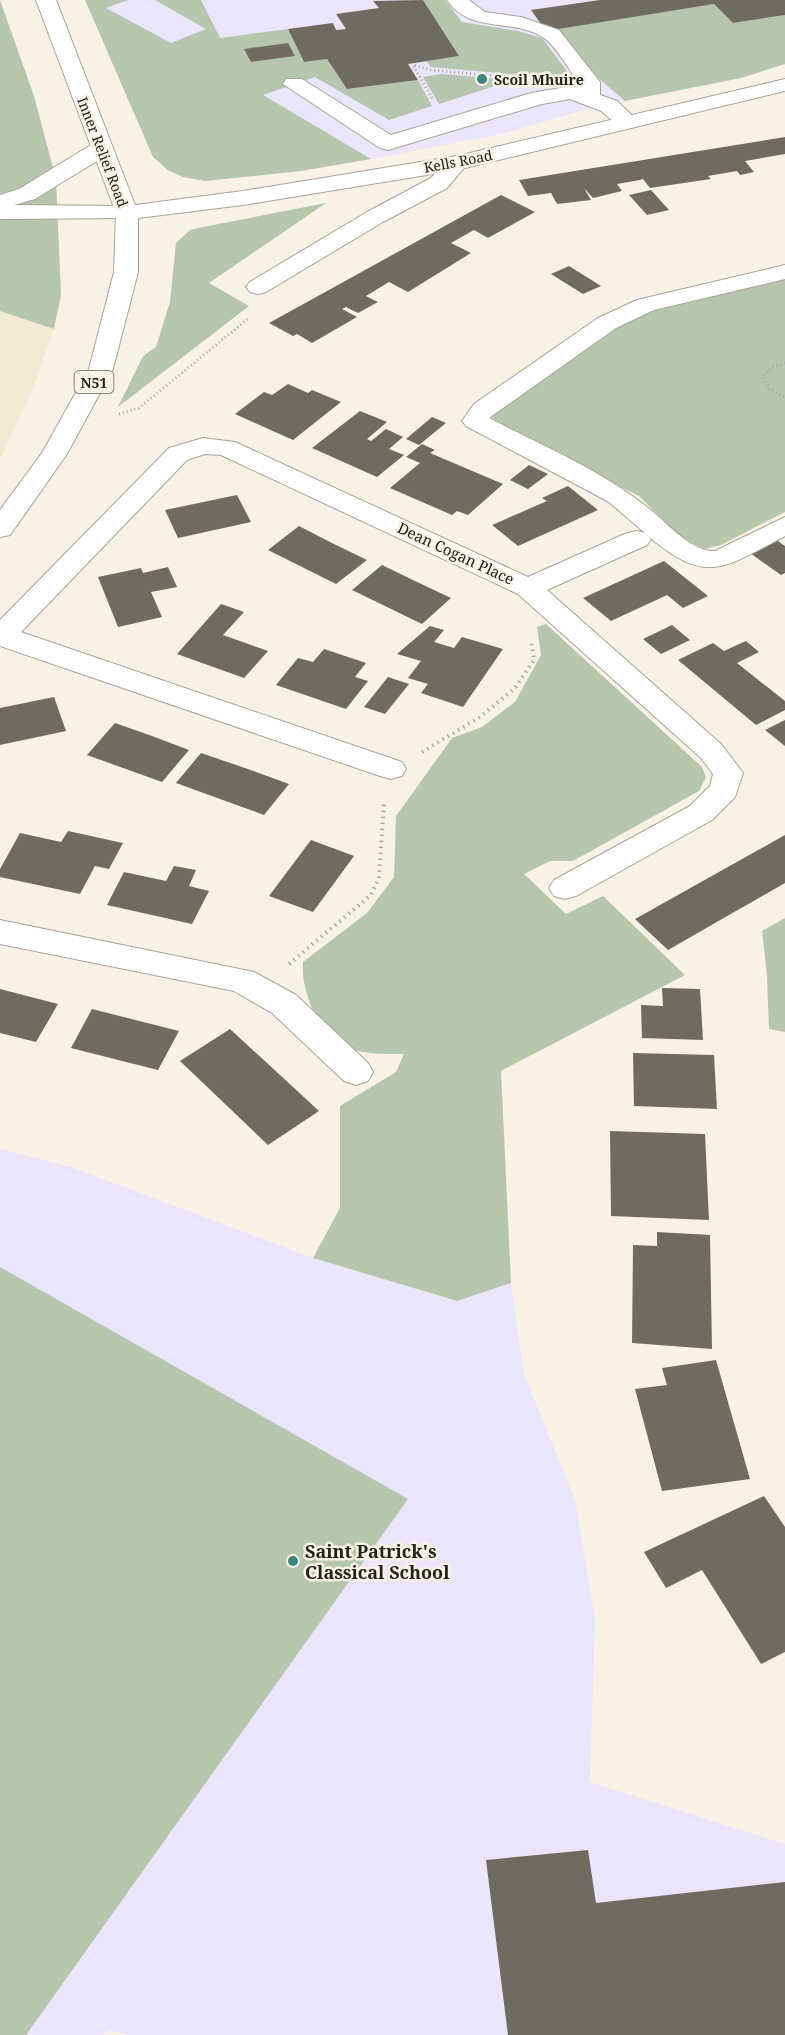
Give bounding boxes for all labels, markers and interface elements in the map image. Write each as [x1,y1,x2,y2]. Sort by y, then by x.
place label: Scoil Mhuire [494,70,584,89]
marker: Scoil Mhuire [475,72,489,86]
street label: Inner Relief Road [73,94,133,210]
street label: Kells Road [422,145,494,177]
road number: N51 [74,371,113,393]
street label: Dean Cogan Place [394,517,518,589]
place label: Saint Patrick's Classical School [305,1539,450,1584]
marker: Saint Patrick's Classical School [286,1554,300,1568]

